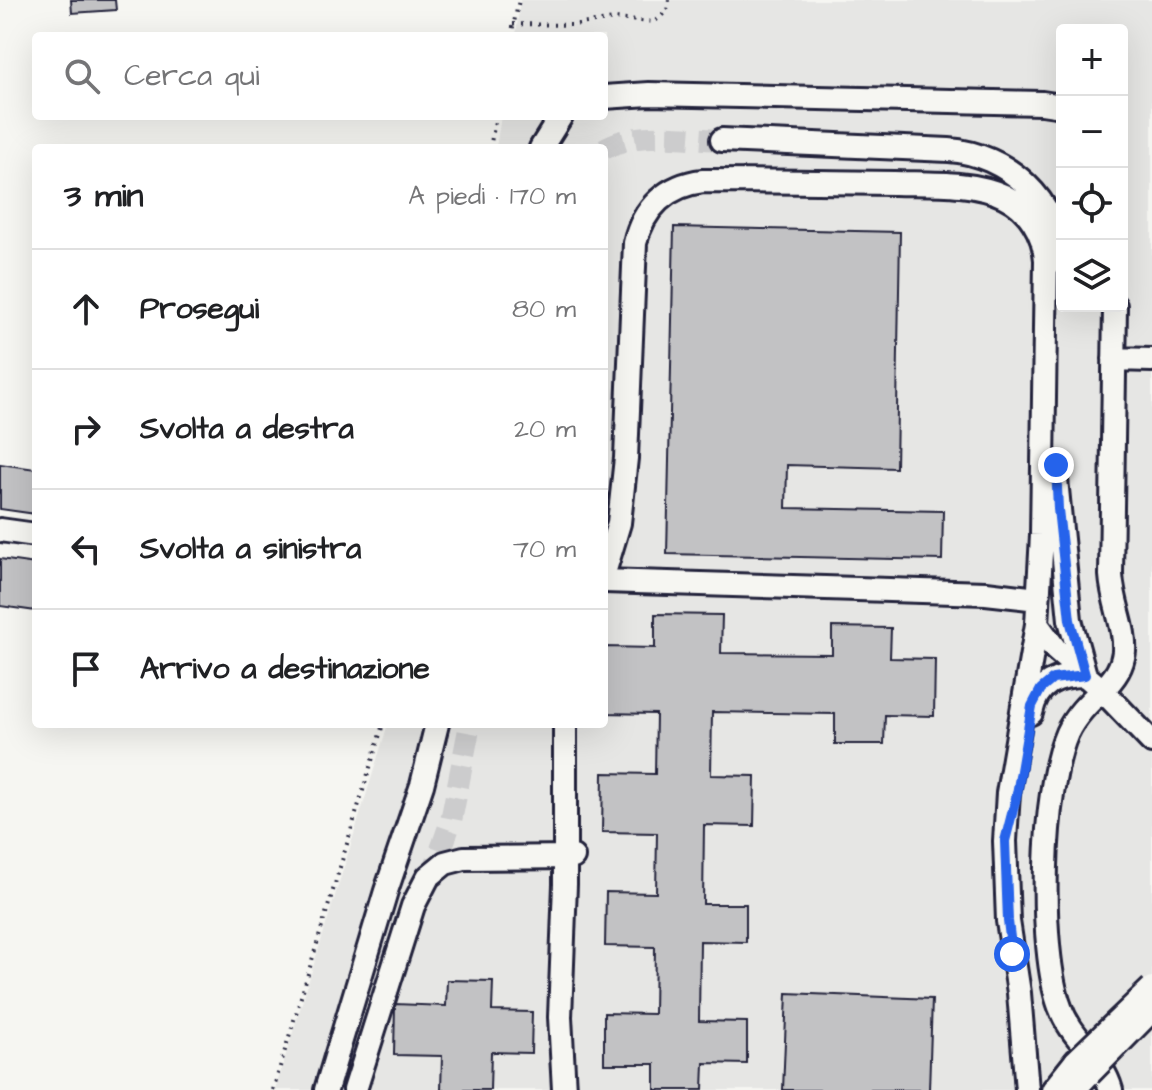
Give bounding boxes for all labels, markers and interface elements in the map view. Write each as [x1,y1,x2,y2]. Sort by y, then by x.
map controls [1056,24,1128,312]
button: + [1056,24,1128,96]
search box [32,32,608,120]
icon: search [60,54,104,98]
text: Cerca qui [124,55,259,97]
button: − [1056,96,1128,168]
button: locate [1056,168,1128,240]
text: 3 min [64,172,144,220]
text: A piedi · 170 m [408,178,576,214]
button: layers [1056,240,1128,312]
icon: ahead [64,287,108,331]
text: Prosegui [140,288,259,330]
text: 80 m [512,291,576,327]
icon: right [64,407,108,451]
text: Svolta a destra [140,408,354,450]
text: 20 m [514,411,576,447]
route end [1038,447,1074,483]
icon: left [64,527,108,571]
text: Svolta a sinistra [140,528,361,570]
text: 70 m [513,531,576,567]
icon: arrive [64,647,108,691]
text: Arrivo a destinazione [140,648,430,690]
route start [994,936,1030,972]

